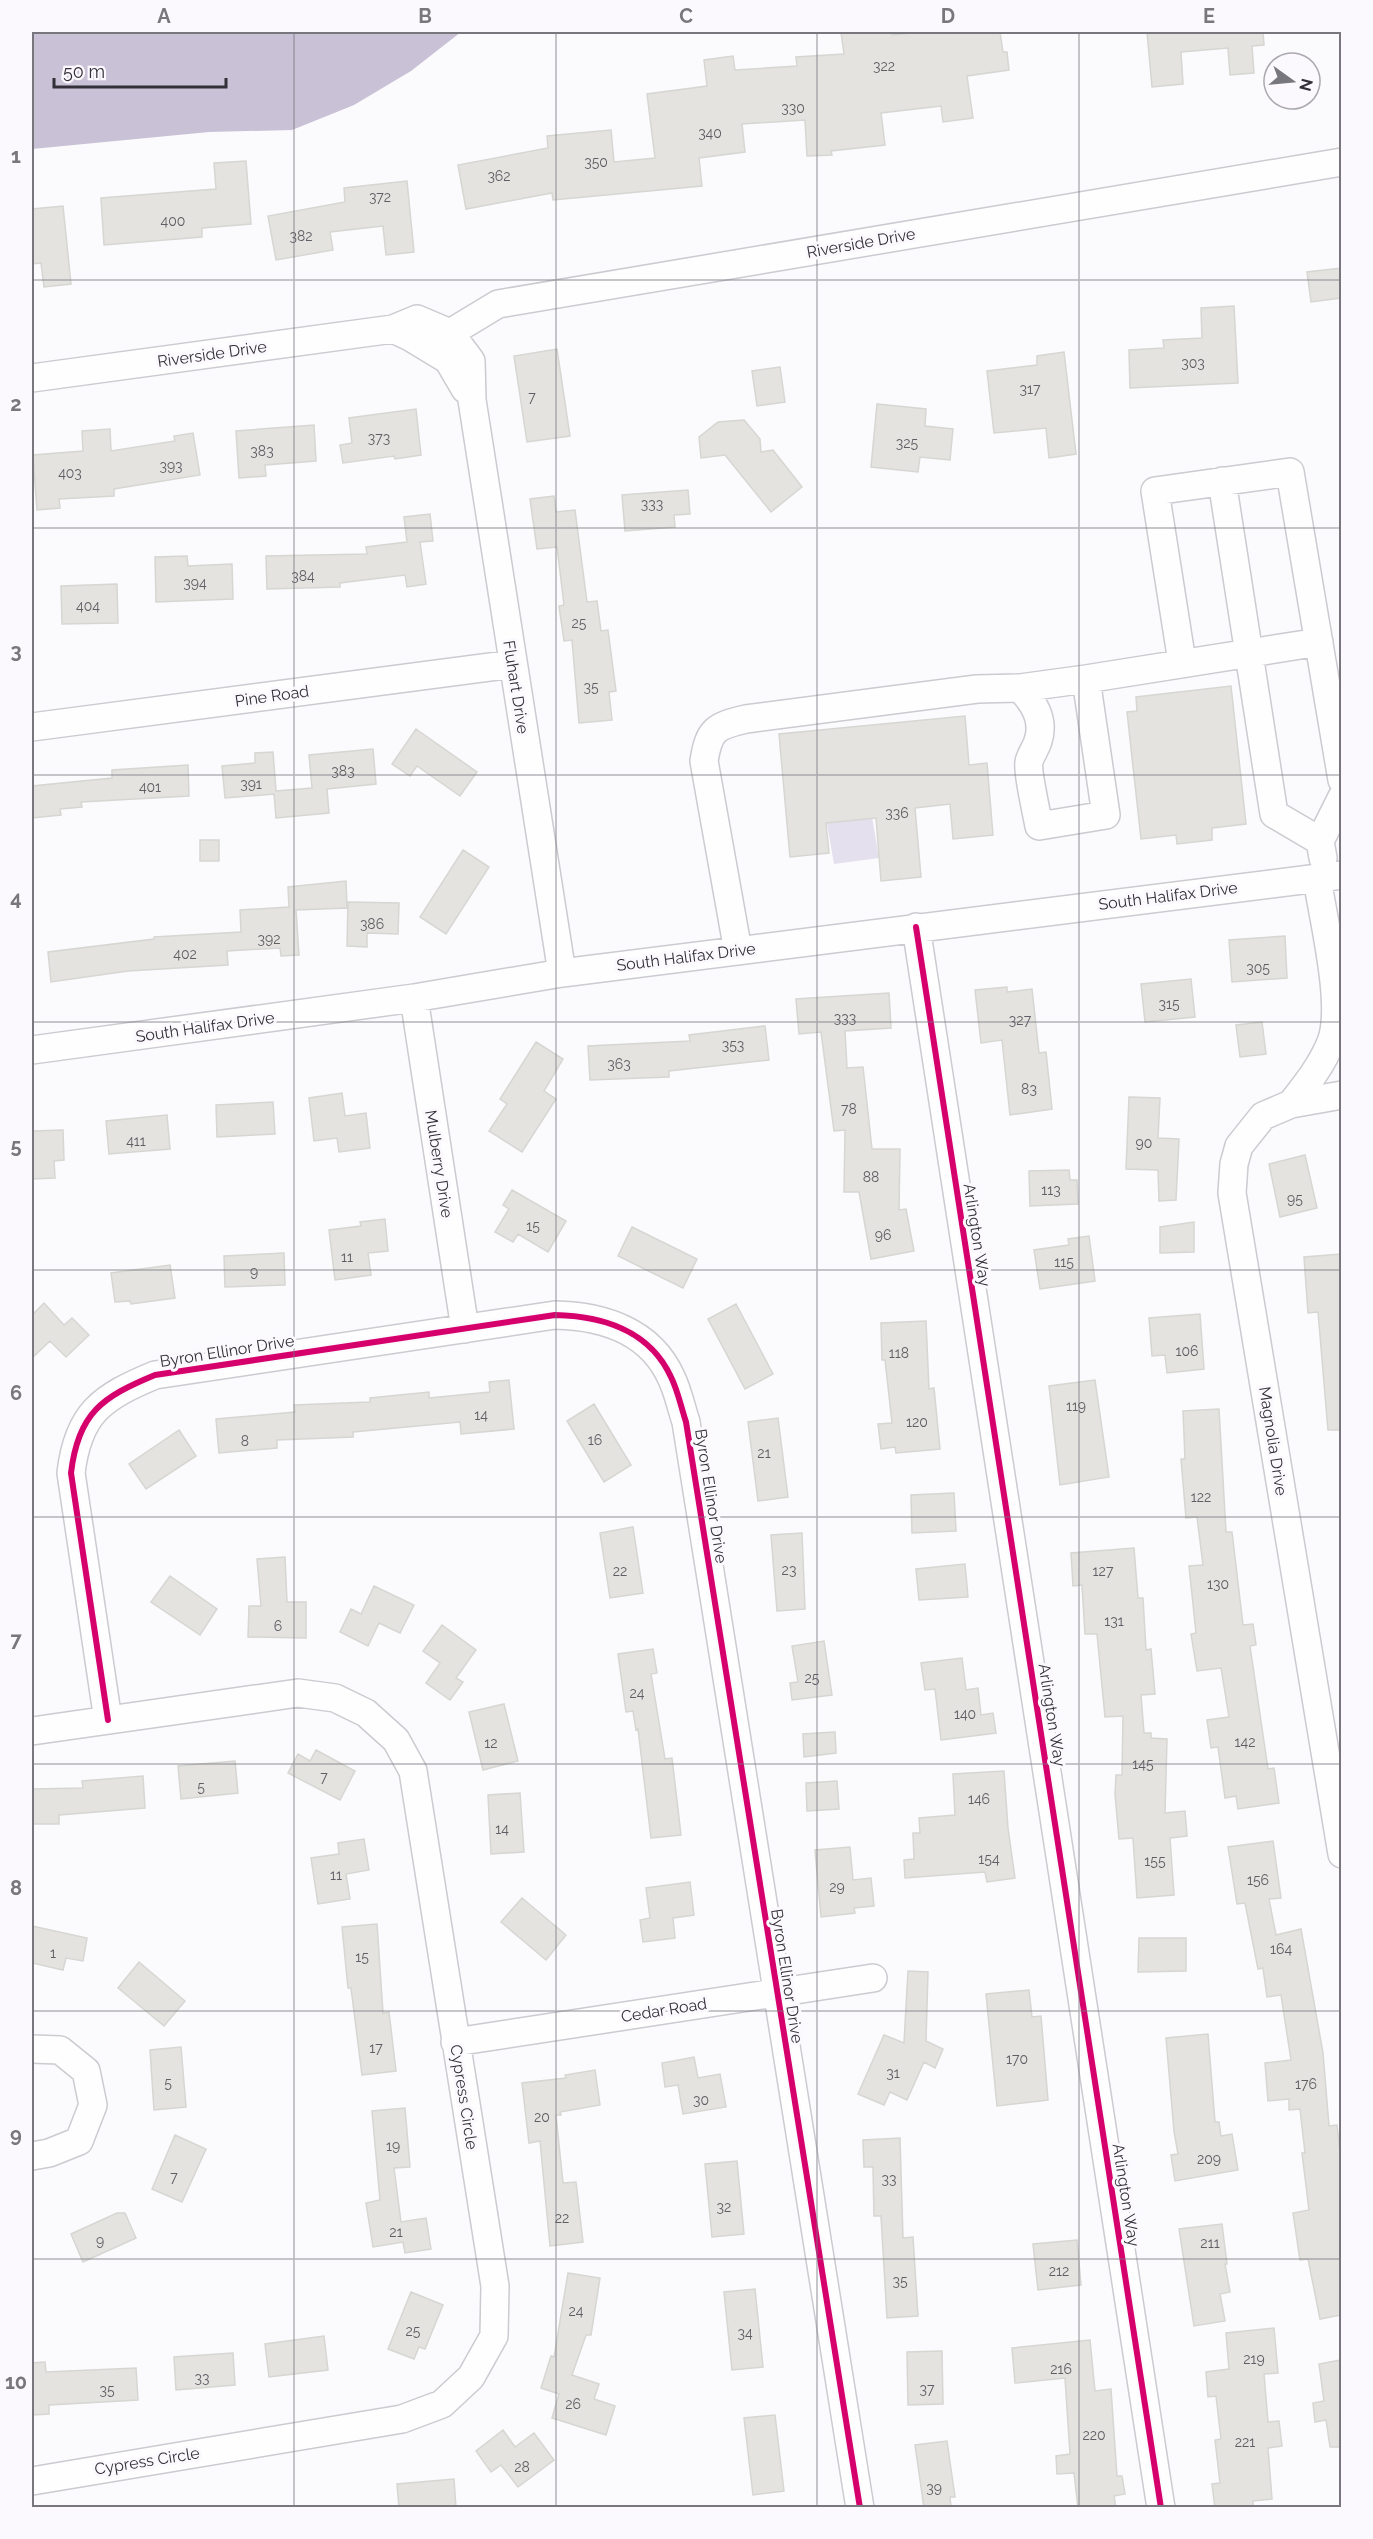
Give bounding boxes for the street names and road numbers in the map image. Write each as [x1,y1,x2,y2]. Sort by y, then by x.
street label: Riverside Drive [805,224,917,262]
street label: Riverside Drive [156,337,268,371]
street label: Fluhart Drive [499,639,533,735]
street label: Pine Road [234,681,310,711]
street label: South Halifax Drive [1097,878,1239,914]
street label: South Halifax Drive [615,939,757,975]
street label: South Halifax Drive [134,1008,276,1046]
street label: Mulberry Drive [421,1109,457,1219]
street label: Arlington Way [959,1182,995,1288]
street label: Byron Ellinor Drive [158,1331,296,1371]
street label: Magnolia Drive [1255,1385,1291,1497]
street label: Byron Ellinor Drive [691,1427,731,1565]
street label: Arlington Way [1034,1662,1070,1768]
street label: Byron Ellinor Drive [767,1907,807,2045]
street label: Cedar Road [620,1994,708,2026]
street label: Cypress Circle [446,2043,482,2151]
street label: Arlington Way [1108,2142,1144,2248]
street label: Cypress Circle [93,2443,201,2479]

